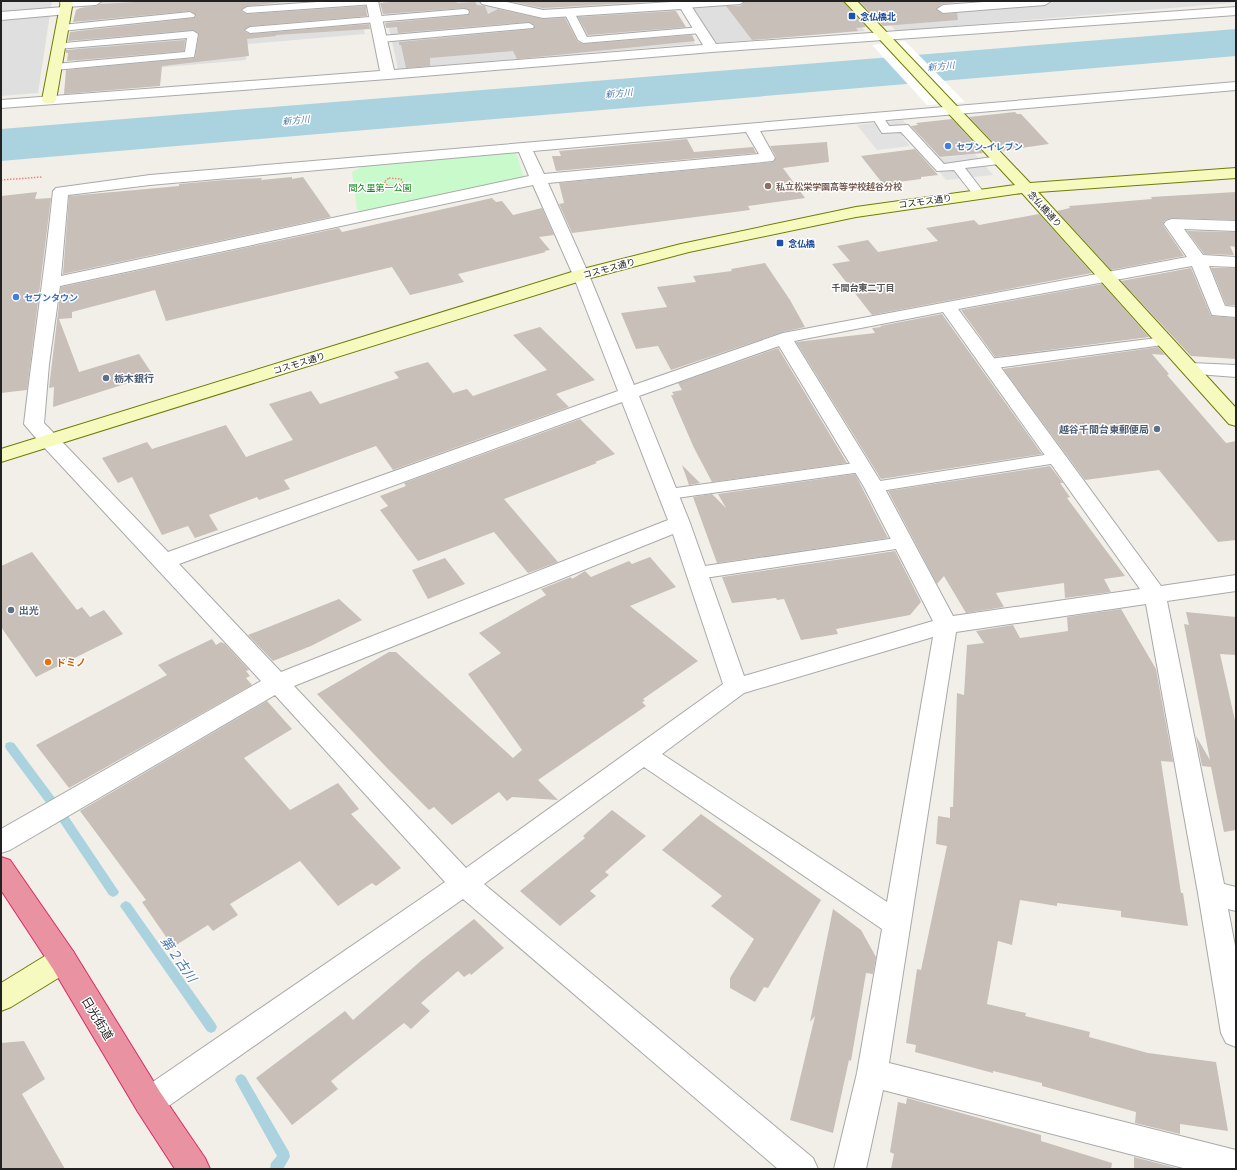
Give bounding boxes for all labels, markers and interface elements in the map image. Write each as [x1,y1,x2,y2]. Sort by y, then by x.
marker: 念仏橋北 [847,11,857,21]
place label: 念仏橋北 [860,11,896,22]
water label: 新方川 [927,59,956,73]
water label: 新方川 [605,86,634,100]
water label: 新方川 [282,113,311,127]
marker: セブン-イレブン [943,141,953,151]
place label: セブン-イレブン [956,141,1023,152]
marker: 私立松栄学園高等学校越谷分校 [763,181,773,191]
place label: 私立松栄学園高等学校越谷分校 [776,181,903,192]
park label: 間久里第一公園 [348,182,412,193]
street label: 念仏橋通り [1026,189,1064,229]
street label: コスモス通り [897,192,953,210]
marker: 念仏橋 [775,238,785,248]
place label: 念仏橋 [788,238,815,249]
street label: コスモス通り [581,256,637,280]
district label: 千間台東二丁目 [831,282,895,293]
marker: セブンタウン [11,292,21,302]
place label: セブンタウン [24,292,78,303]
street label: コスモス通り [272,350,326,376]
place label: 栃木銀行 [114,372,154,384]
marker: 栃木銀行 [101,373,111,383]
place label: 越谷千間台東郵便局 [1059,423,1149,435]
marker: 越谷千間台東郵便局 [1152,424,1162,434]
place label: 出光 [19,604,39,616]
marker: 出光 [6,605,16,615]
place label: ドミノ [56,656,86,668]
marker: ドミノ [43,657,53,667]
water label: 第２古川 [158,933,202,987]
street label: 日光街道 [80,994,116,1042]

